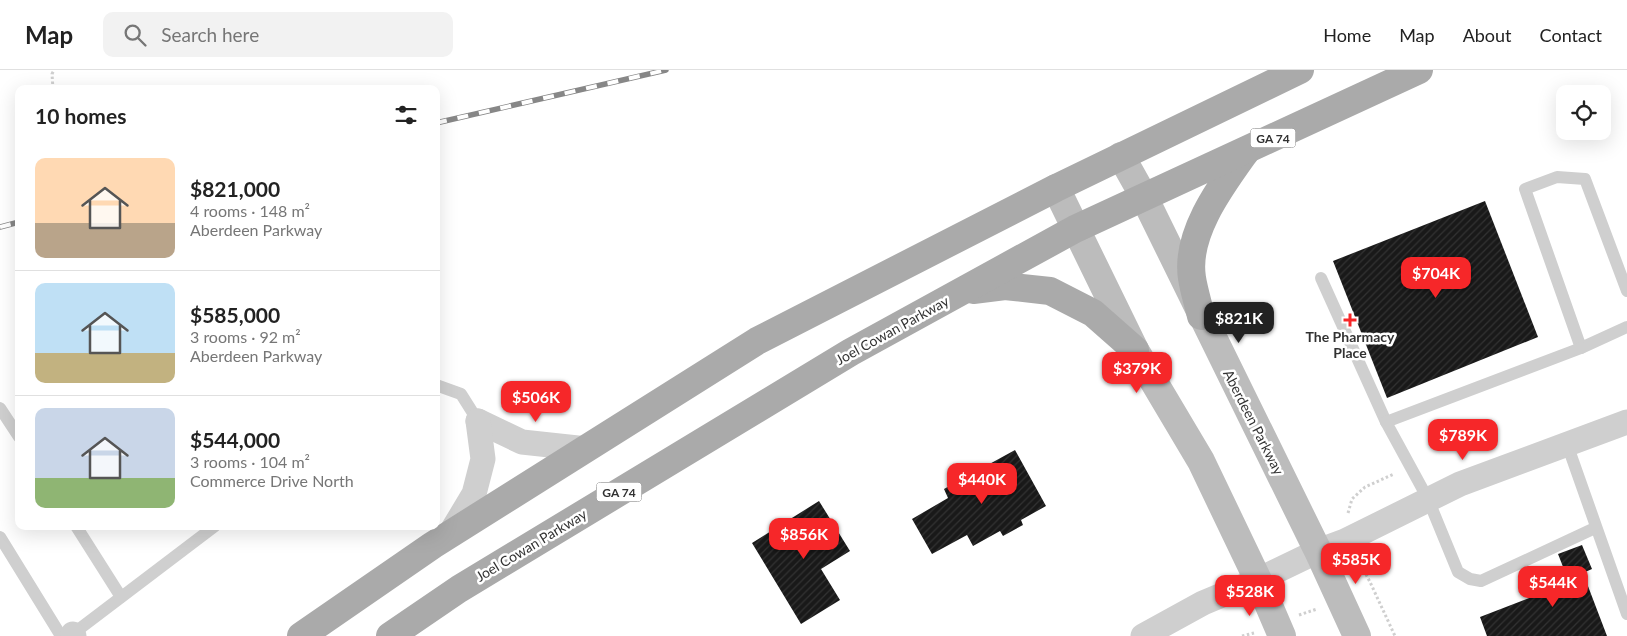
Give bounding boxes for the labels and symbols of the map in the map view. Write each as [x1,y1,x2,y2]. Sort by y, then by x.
road number: GA 74 [1250,128,1296,148]
pin: $704K [1401,256,1471,299]
street label: Joel Cowan Parkway [833,292,952,368]
pin: $821K [1204,302,1274,344]
marker: The Pharmacy Place [1344,314,1356,326]
place label: The Pharmacy Place [1306,328,1395,361]
pin: $379K [1102,352,1172,394]
street label: Aberdeen Parkway [1220,367,1288,478]
pin: $506K [501,380,571,423]
pin: $789K [1428,418,1498,461]
pin: $440K [947,462,1017,505]
road number: GA 74 [596,482,642,502]
street label: Joel Cowan Parkway [472,505,590,585]
pin: $856K [769,518,839,560]
pin: $585K [1321,542,1391,585]
pin: $544K [1518,566,1588,608]
pin: $528K [1215,574,1285,617]

